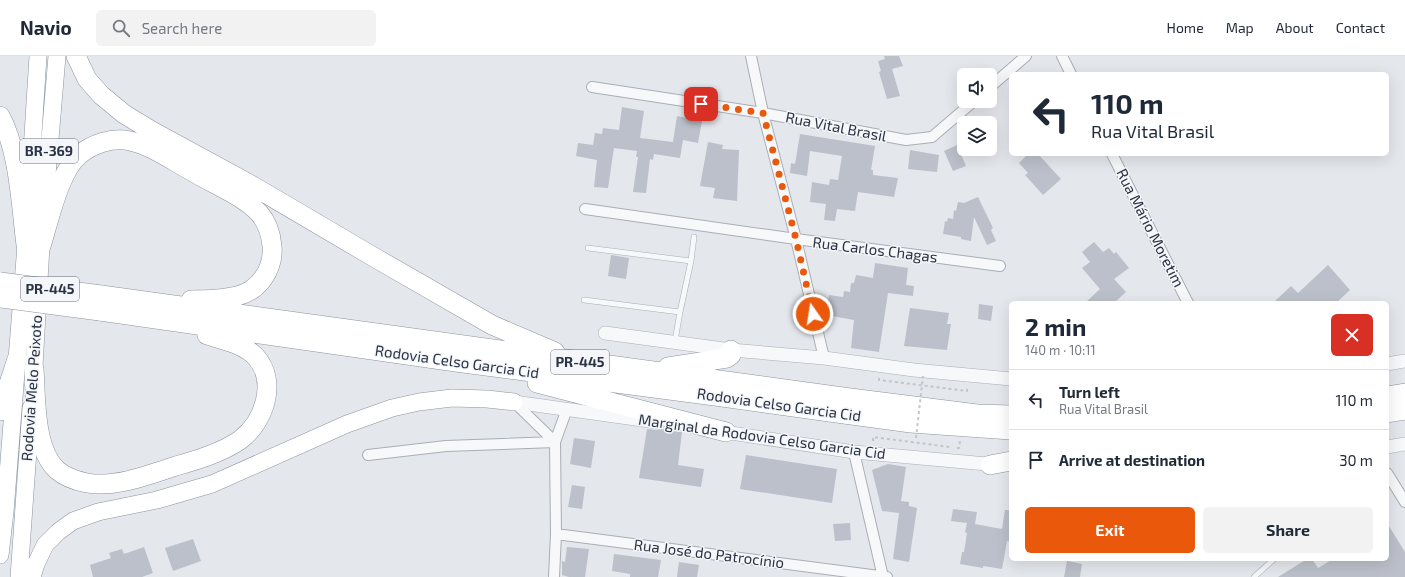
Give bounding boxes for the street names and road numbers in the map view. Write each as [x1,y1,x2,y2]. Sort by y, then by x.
street label: Rua Vital Brasil [784,107,889,145]
road number: BR-369 [20,139,78,163]
street label: Rua Mário Moretim [1113,165,1189,290]
street label: Rua Carlos Chagas [812,232,939,266]
road number: PR-445 [21,277,79,301]
street label: Rodovia Melo Peixoto [17,314,45,462]
street label: Rodovia Celso Garcia Cid [374,341,540,381]
road number: PR-445 [551,350,609,374]
street label: Rodovia Celso Garcia Cid [696,384,862,424]
street label: Marginal da Rodovia Celso Garcia Cid [637,410,887,462]
street label: Rua José do Patrocínio [633,535,785,571]

